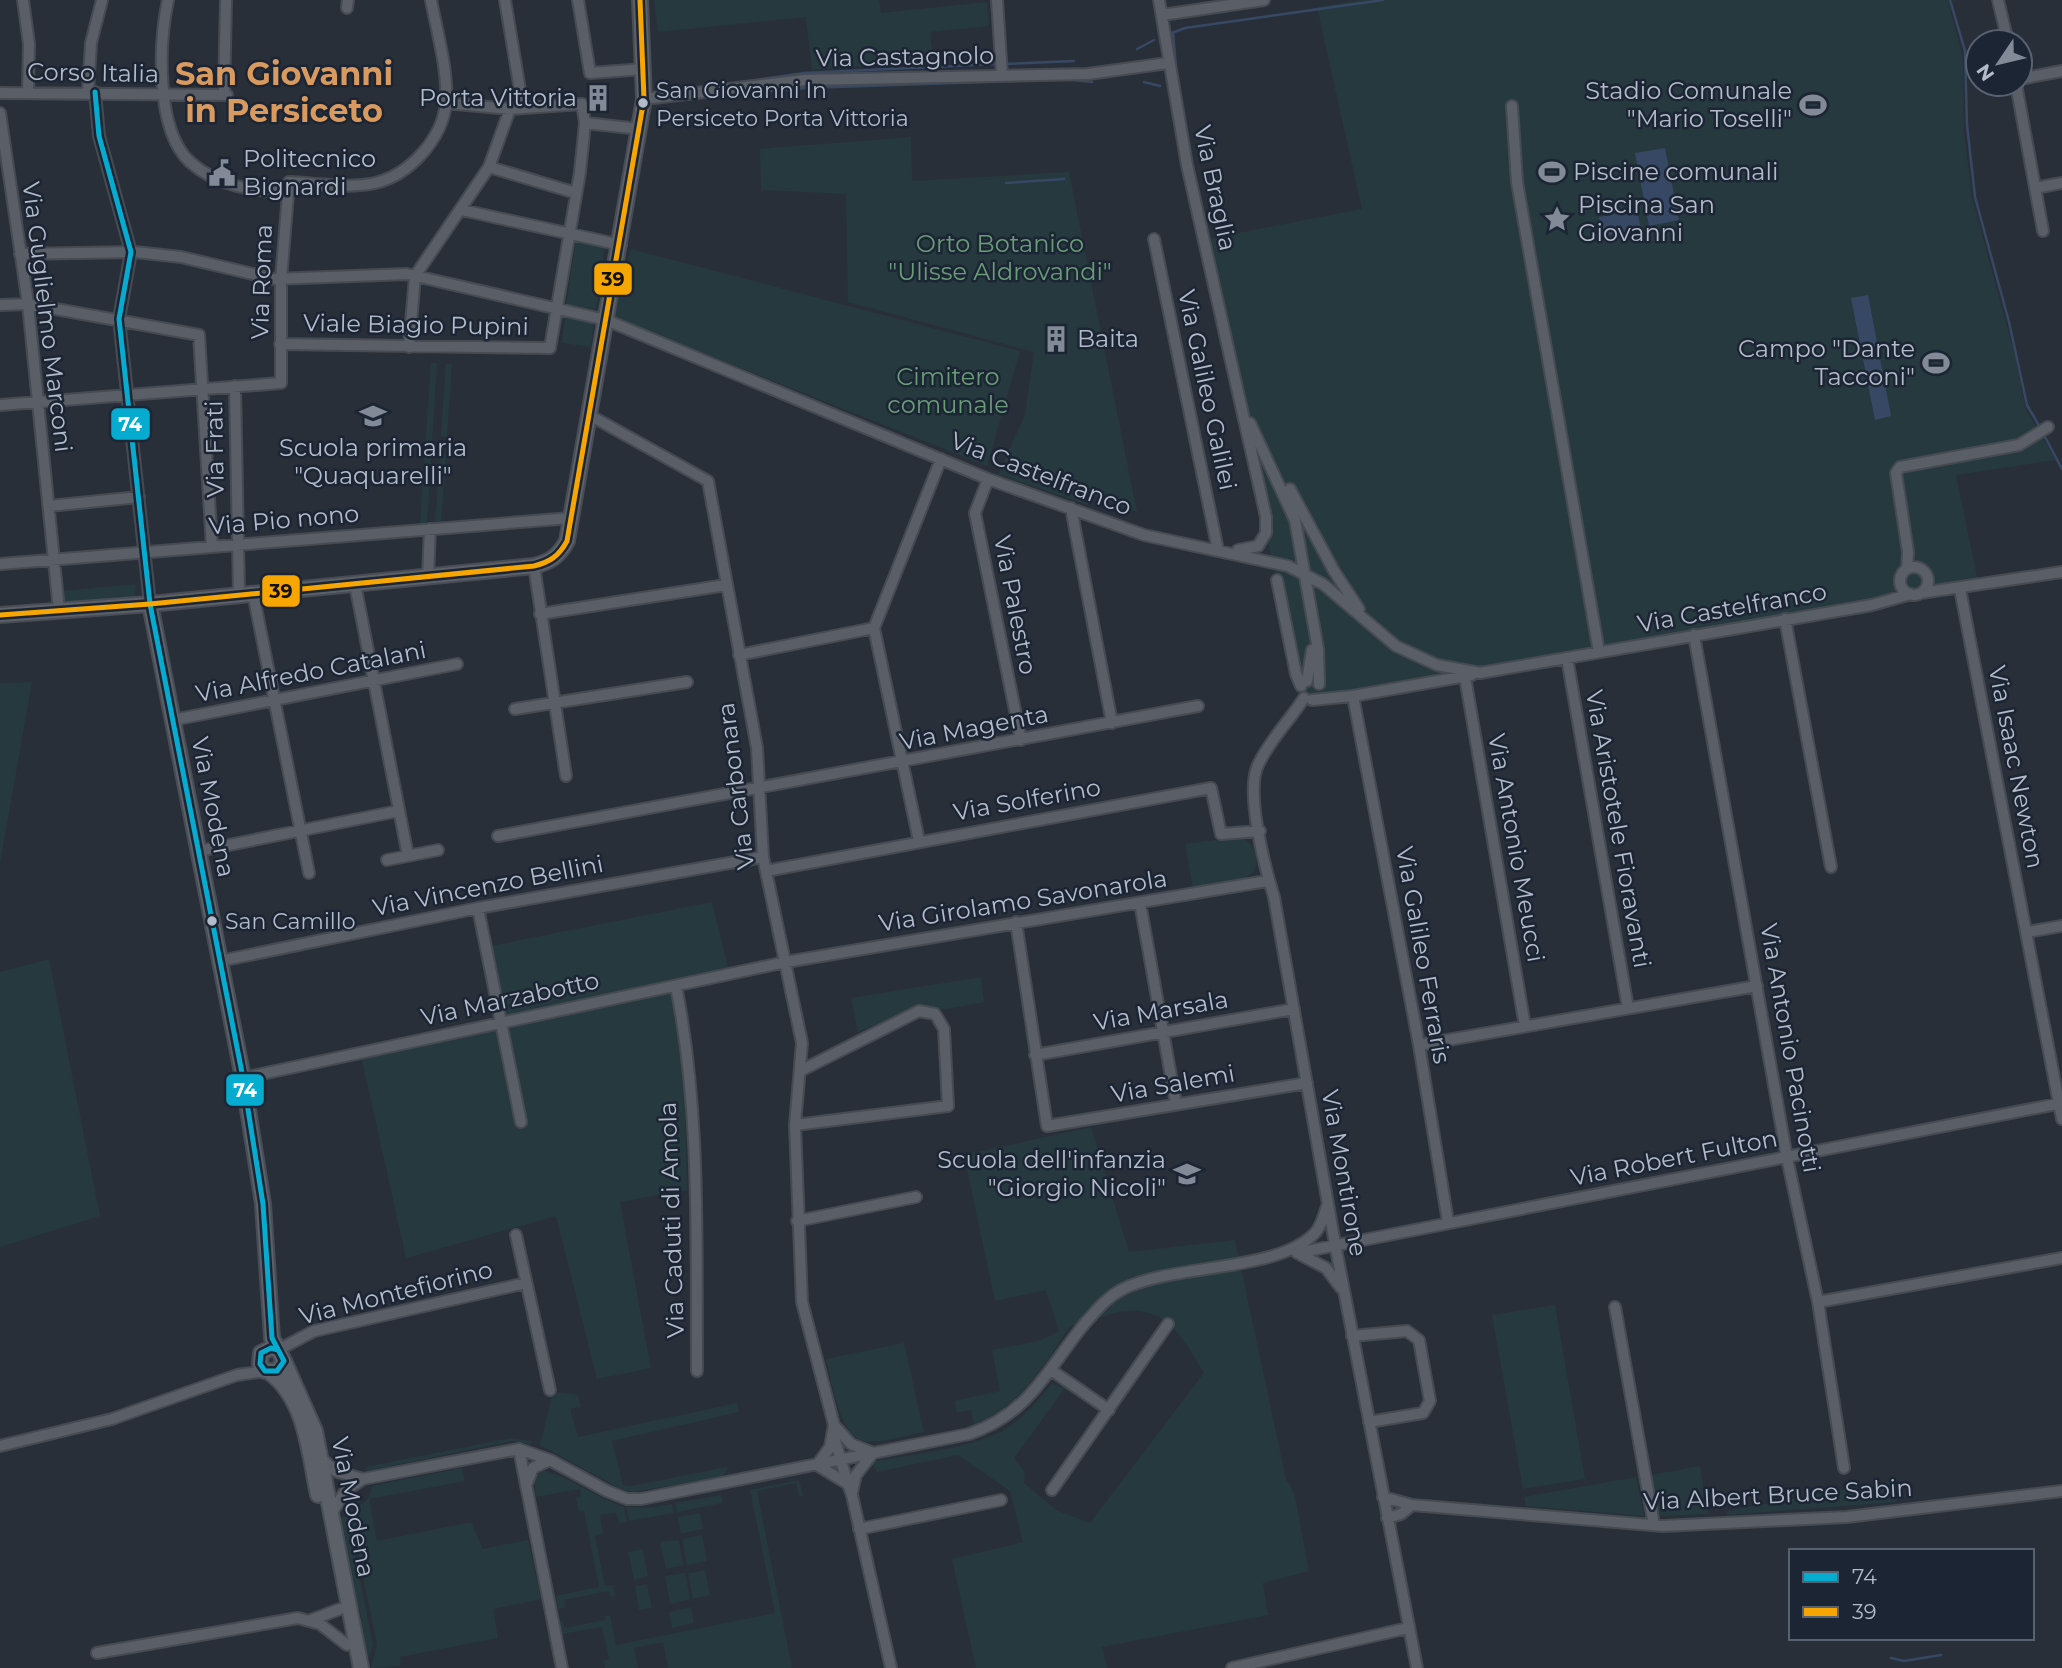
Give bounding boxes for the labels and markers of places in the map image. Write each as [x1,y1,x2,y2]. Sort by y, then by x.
place label: Stadio Comunale "Mario Toselli" [1585,76,1792,133]
place label: San Giovanni In Persiceto Porta Vittoria [656,77,909,132]
place label: Porta Vittoria [419,83,577,112]
building icon: Porta Vittoria [583,83,613,113]
sports icon: Stadio Comunale "Mario Toselli" [1798,90,1828,120]
marker: San Giovanni In Persiceto Porta Vittoria [636,96,650,110]
place label: Politecnico Bignardi [243,144,376,201]
sports icon: Piscine comunali [1537,157,1567,187]
place label: Piscine comunali [1573,157,1778,186]
public building icon: Politecnico Bignardi [207,158,237,188]
place label: Piscina San Giovanni [1578,190,1715,247]
place icon: Piscina San Giovanni [1542,204,1572,234]
building icon: Baita [1041,324,1071,354]
place label: Baita [1077,324,1139,353]
place label: Campo "Dante Tacconi" [1738,334,1915,391]
sports icon: Campo "Dante Tacconi" [1921,348,1951,378]
school or university icon: Scuola primaria "Quaquarelli" [358,401,388,431]
place label: Scuola primaria "Quaquarelli" [279,433,467,490]
place label: San Camillo [225,908,355,935]
marker: San Camillo [205,914,219,928]
place label: Scuola dell'infanzia "Giorgio Nicoli" [937,1145,1166,1202]
school or university icon: Scuola dell'infanzia "Giorgio Nicoli" [1172,1159,1202,1189]

